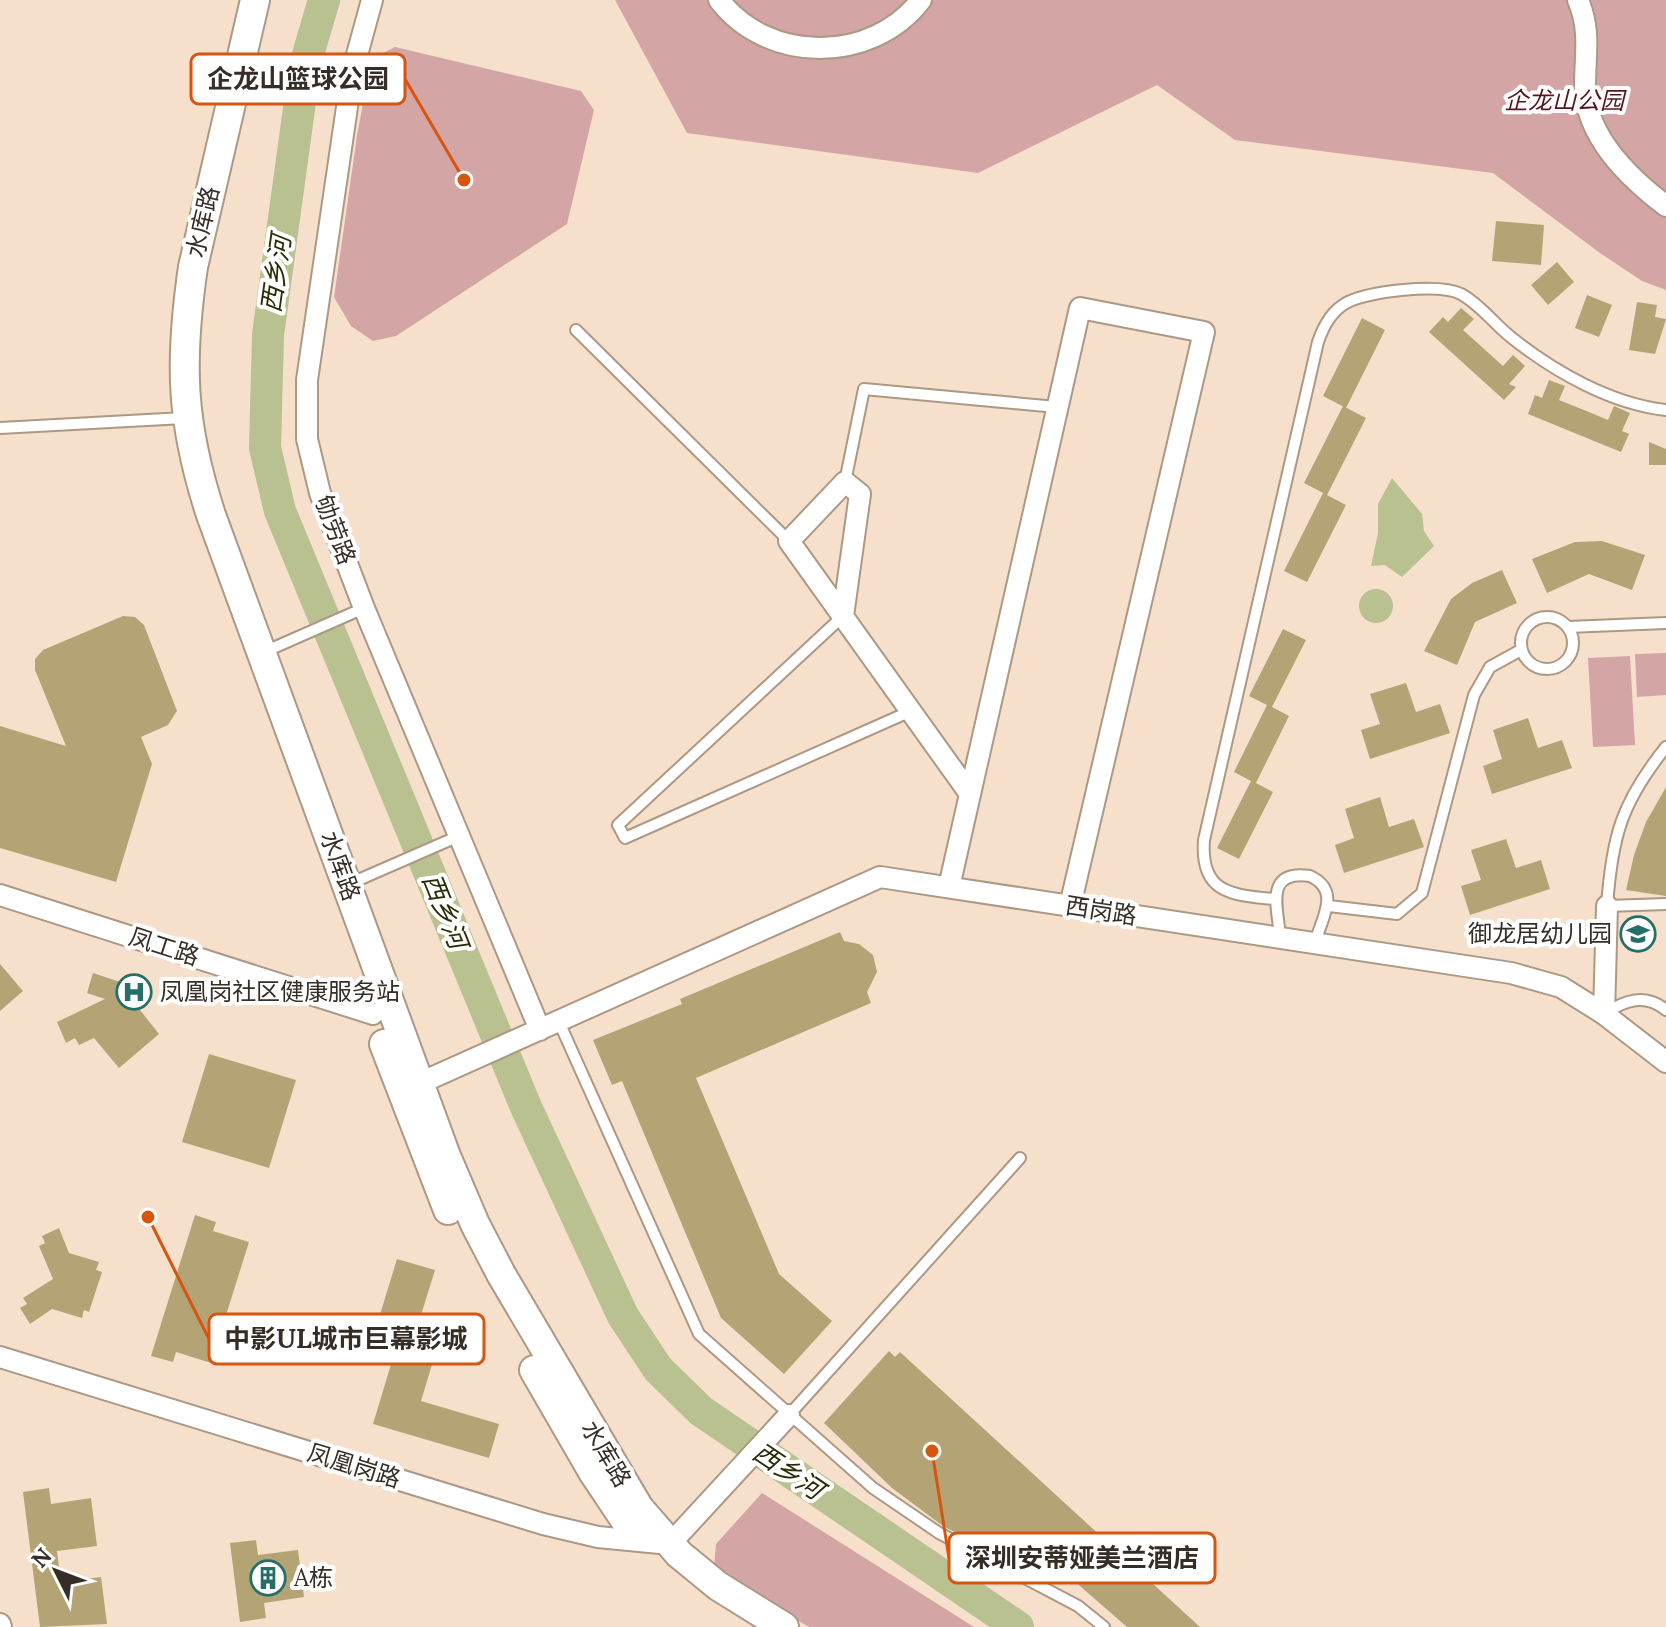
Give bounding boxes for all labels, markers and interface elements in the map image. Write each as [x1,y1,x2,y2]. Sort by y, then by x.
callout: 企龙山篮球公园 [191,54,405,104]
text: 企龙山篮球公园 [207,62,389,95]
park label: 企龙山公园 [1504,85,1627,116]
street label: 水库路 [179,183,226,260]
water label: 西乡河 [254,228,298,315]
street label: 劬劳路 [308,491,363,569]
street label: 水库路 [314,827,367,905]
water label: 西乡河 [416,868,477,958]
street label: 西岗路 [1063,890,1139,931]
school or university icon: 御龙居幼儿园 [1619,915,1657,953]
place label: 御龙居幼儿园 [1468,918,1612,949]
street label: 凤工路 [125,921,203,972]
hospital icon: 凤凰岗社区健康服务站 [115,973,153,1011]
place label: 凤凰岗社区健康服务站 [160,976,400,1007]
callout: 中影UL城市巨幕影城 [209,1314,484,1364]
text: 中影UL城市巨幕影城 [224,1322,468,1355]
street label: 水库路 [575,1415,638,1493]
water label: 西乡河 [747,1435,834,1509]
street label: 凤凰岗路 [304,1437,405,1494]
north arrow [16,1531,96,1611]
callout: 深圳安蒂娅美兰酒店 [949,1533,1215,1583]
text: 深圳安蒂娅美兰酒店 [965,1541,1199,1574]
text: N [25,1542,57,1573]
building icon: A栋 [249,1559,287,1597]
place label: A栋 [293,1562,333,1593]

